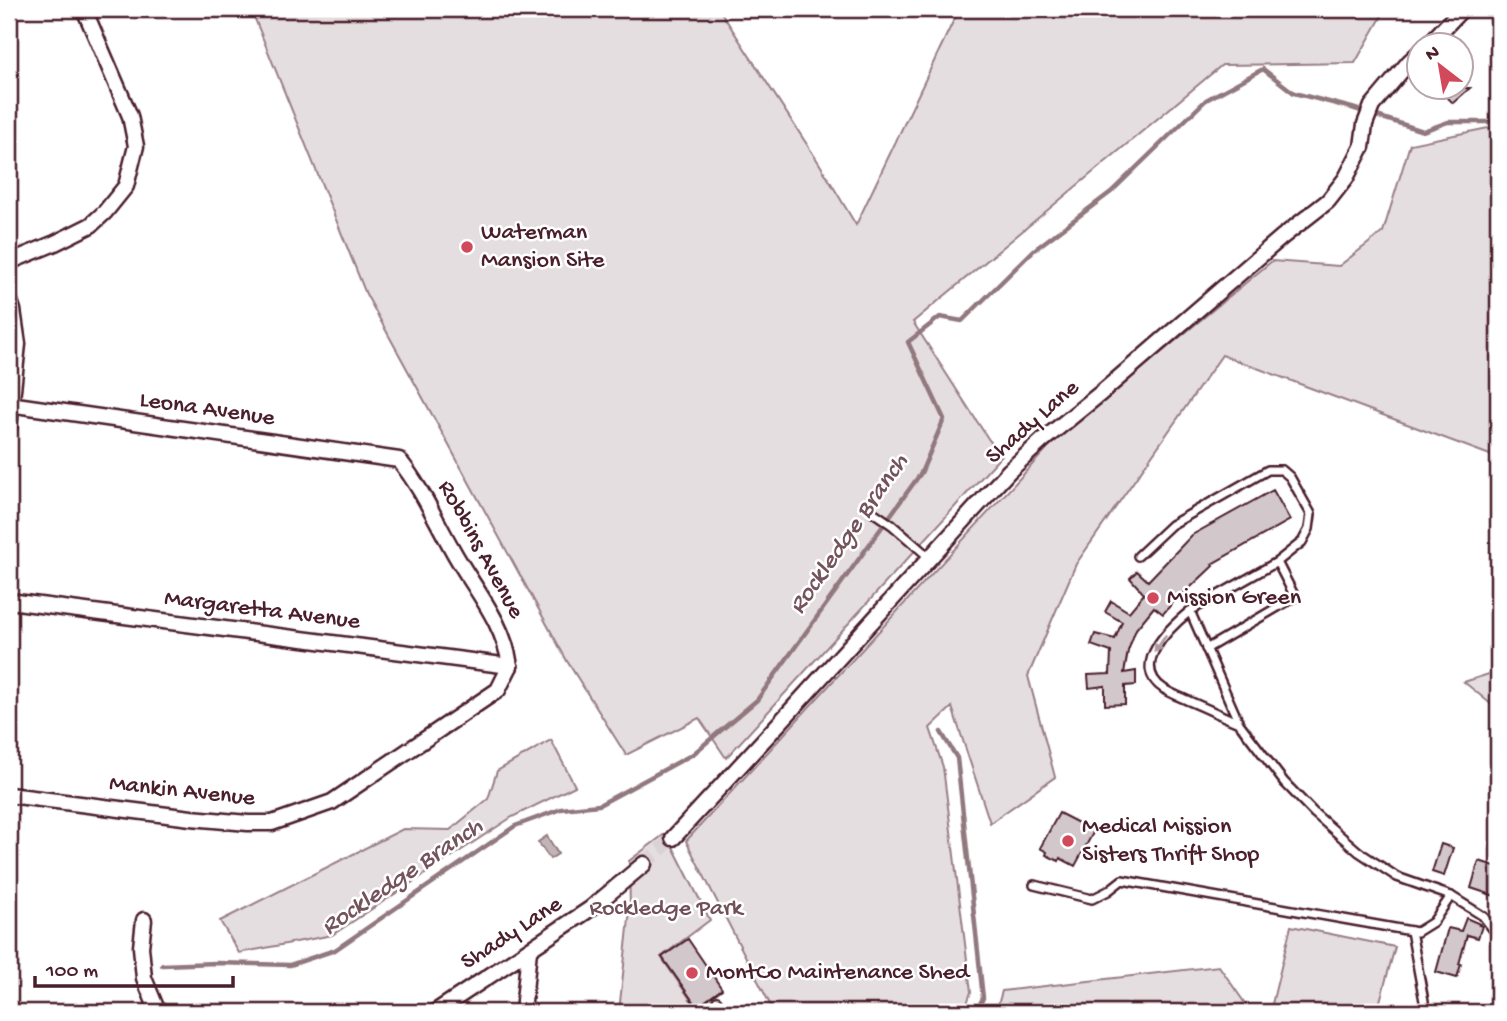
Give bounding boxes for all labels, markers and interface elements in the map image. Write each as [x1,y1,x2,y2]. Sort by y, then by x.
north arrow [1406,32,1476,102]
text: N [1422,41,1444,67]
place label: Waterman Mansion Site [481,219,605,276]
marker: Waterman Mansion Site [459,239,475,255]
street label: Shady Lane [980,374,1086,472]
street label: Leona Avenue [138,386,277,434]
water label: Rockledge Branch [783,448,917,621]
street label: Robbins Avenue [430,476,530,625]
place label: Mission Green [1167,584,1302,613]
street label: Margaretta Avenue [162,585,362,637]
marker: Mission Green [1145,590,1161,606]
one-way arrow [1154,634,1167,653]
street label: Mankin Avenue [108,770,257,814]
water label: Rockledge Branch [316,812,491,944]
place label: Medical Mission Sisters Thrift Shop [1082,813,1260,870]
marker: Medical Mission Sisters Thrift Shop [1060,833,1076,849]
street label: Shady Lane [456,890,569,977]
park label: Rockledge Park [589,895,745,924]
scale bar [35,944,233,988]
place label: MontCo Maintenance Shed [706,959,971,988]
text: 100 m [45,960,98,985]
marker: MontCo Maintenance Shed [684,965,700,981]

